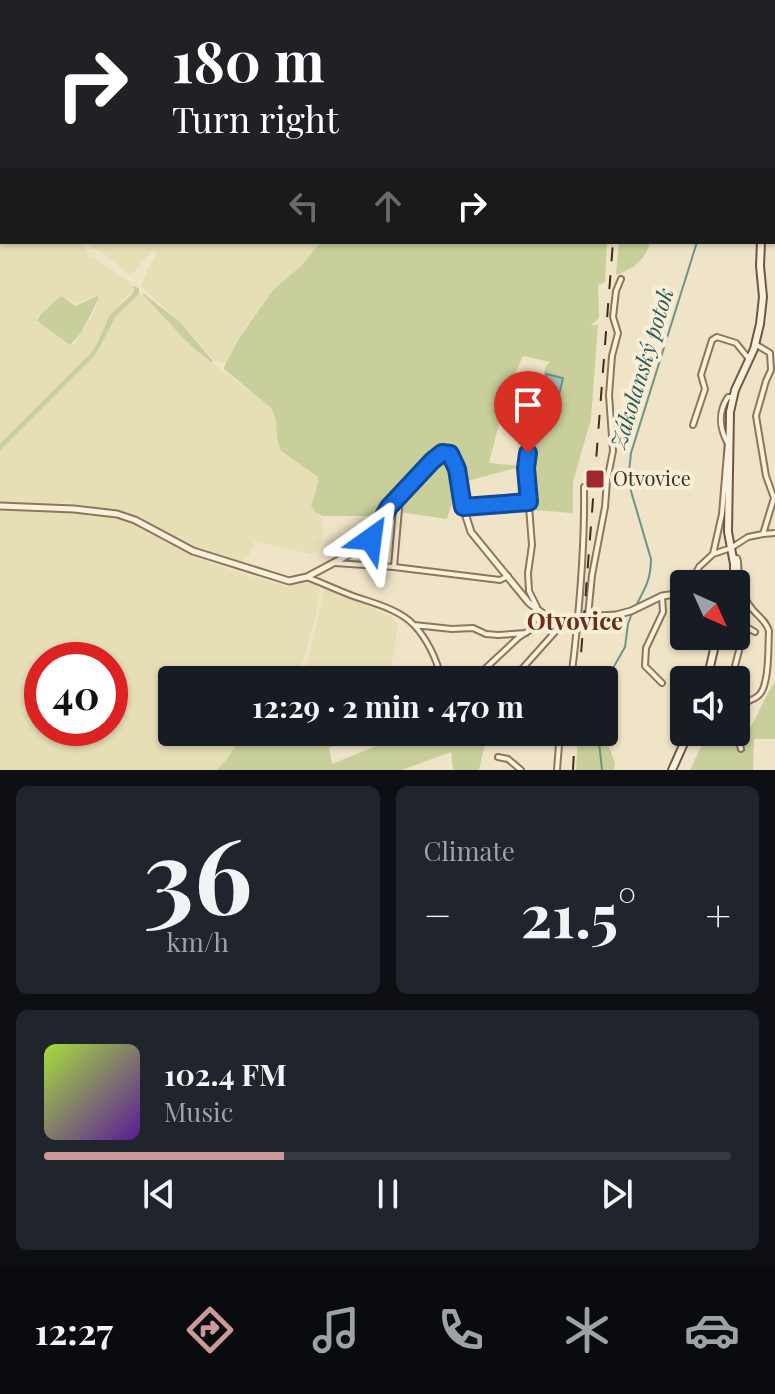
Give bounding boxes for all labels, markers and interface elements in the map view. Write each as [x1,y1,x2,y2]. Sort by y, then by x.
text: 180 m [172,22,325,97]
icon: right [40,32,144,136]
text: Turn right [172,94,339,142]
icon: left [282,184,326,228]
icon: ahead [366,184,410,228]
icon: right [450,184,494,228]
water label: Zákolanský potok [602,284,680,453]
pin [494,371,562,453]
icon: arrive [506,383,550,427]
place label: Otvovice [613,464,691,491]
marker: Otvovice [584,468,606,490]
position arrow [329,497,413,581]
north arrow [670,570,750,650]
map controls [670,570,750,746]
district label: Otvovice [527,604,623,636]
speed limit sign: 40 [24,642,128,746]
button: sound [670,666,750,746]
text: 12:29 · 2 min · 470 m [252,686,524,726]
text: 36 [143,802,252,941]
text: Climate [424,833,515,868]
text: 21.5° [521,873,636,953]
text: − [424,884,452,943]
text: + [705,884,731,943]
text: km/h [167,924,229,959]
text: 102.4 FM [164,1054,287,1094]
text: Music [164,1094,233,1129]
icon: previous [137,1172,181,1216]
icon: pause [366,1172,410,1216]
icon: next [595,1172,639,1216]
icon: directions [182,1302,238,1358]
icon: music [308,1302,364,1358]
icon: phone [433,1302,489,1358]
icon: climate [559,1302,615,1358]
icon: car [684,1302,740,1358]
text: 12:27 [35,1306,113,1354]

